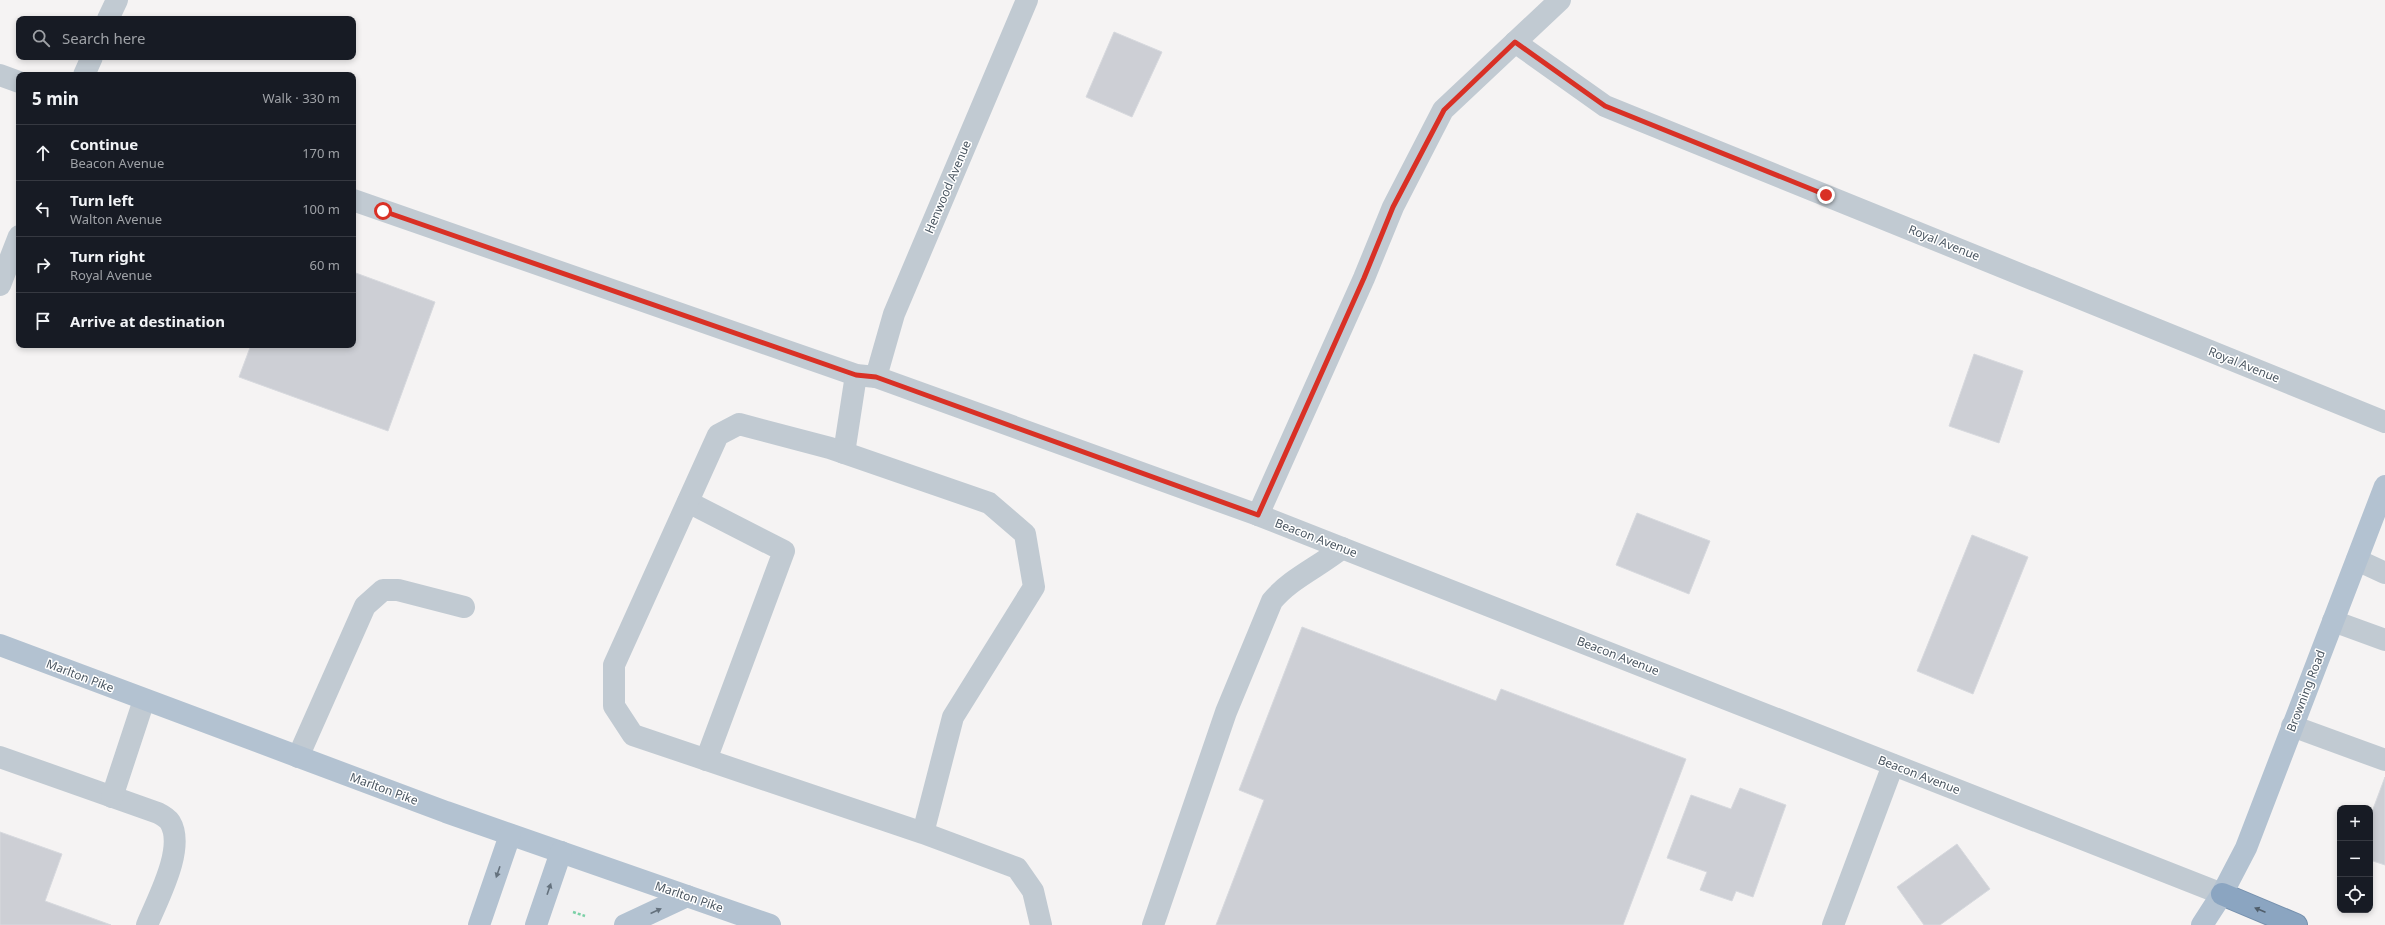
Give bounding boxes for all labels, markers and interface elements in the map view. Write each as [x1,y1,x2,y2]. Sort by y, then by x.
search box [16,16,356,60]
icon: search [30,27,52,49]
text: Search here [62,28,145,48]
text: 5 min [32,87,79,110]
text: Walk · 330 m [262,89,340,107]
text: Continue [70,134,138,154]
street label: Henwood Avenue [920,137,975,236]
icon: ahead [32,142,54,164]
text: 170 m [302,144,340,162]
text: Beacon Avenue [70,154,164,172]
route end [1817,186,1835,204]
text: Turn left [70,190,134,210]
icon: left [32,198,54,220]
text: 100 m [302,200,340,218]
route start [374,202,392,220]
text: Walton Avenue [70,210,162,228]
street label: Royal Avenue [1906,220,1983,265]
text: Turn right [70,246,145,266]
icon: right [32,254,54,276]
text: 60 m [310,256,340,274]
text: Royal Avenue [70,266,152,284]
icon: arrive [32,310,54,332]
text: Arrive at destination [70,311,225,331]
street label: Royal Avenue [2206,342,2283,387]
street label: Beacon Avenue [1273,514,1360,561]
street label: Beacon Avenue [1575,632,1662,679]
street label: Browning Road [2282,648,2329,734]
street label: Marlton Pike [44,655,117,696]
street label: Beacon Avenue [1876,751,1963,798]
street label: Marlton Pike [348,768,421,809]
map controls [2337,805,2373,913]
button: + [2337,805,2373,841]
button: − [2337,841,2373,877]
one-way arrow [494,866,500,878]
street label: Marlton Pike [653,877,726,916]
button: locate [2337,877,2373,913]
one-way arrow [546,882,552,894]
one-way arrow [651,907,663,913]
one-way arrow [2254,907,2265,913]

